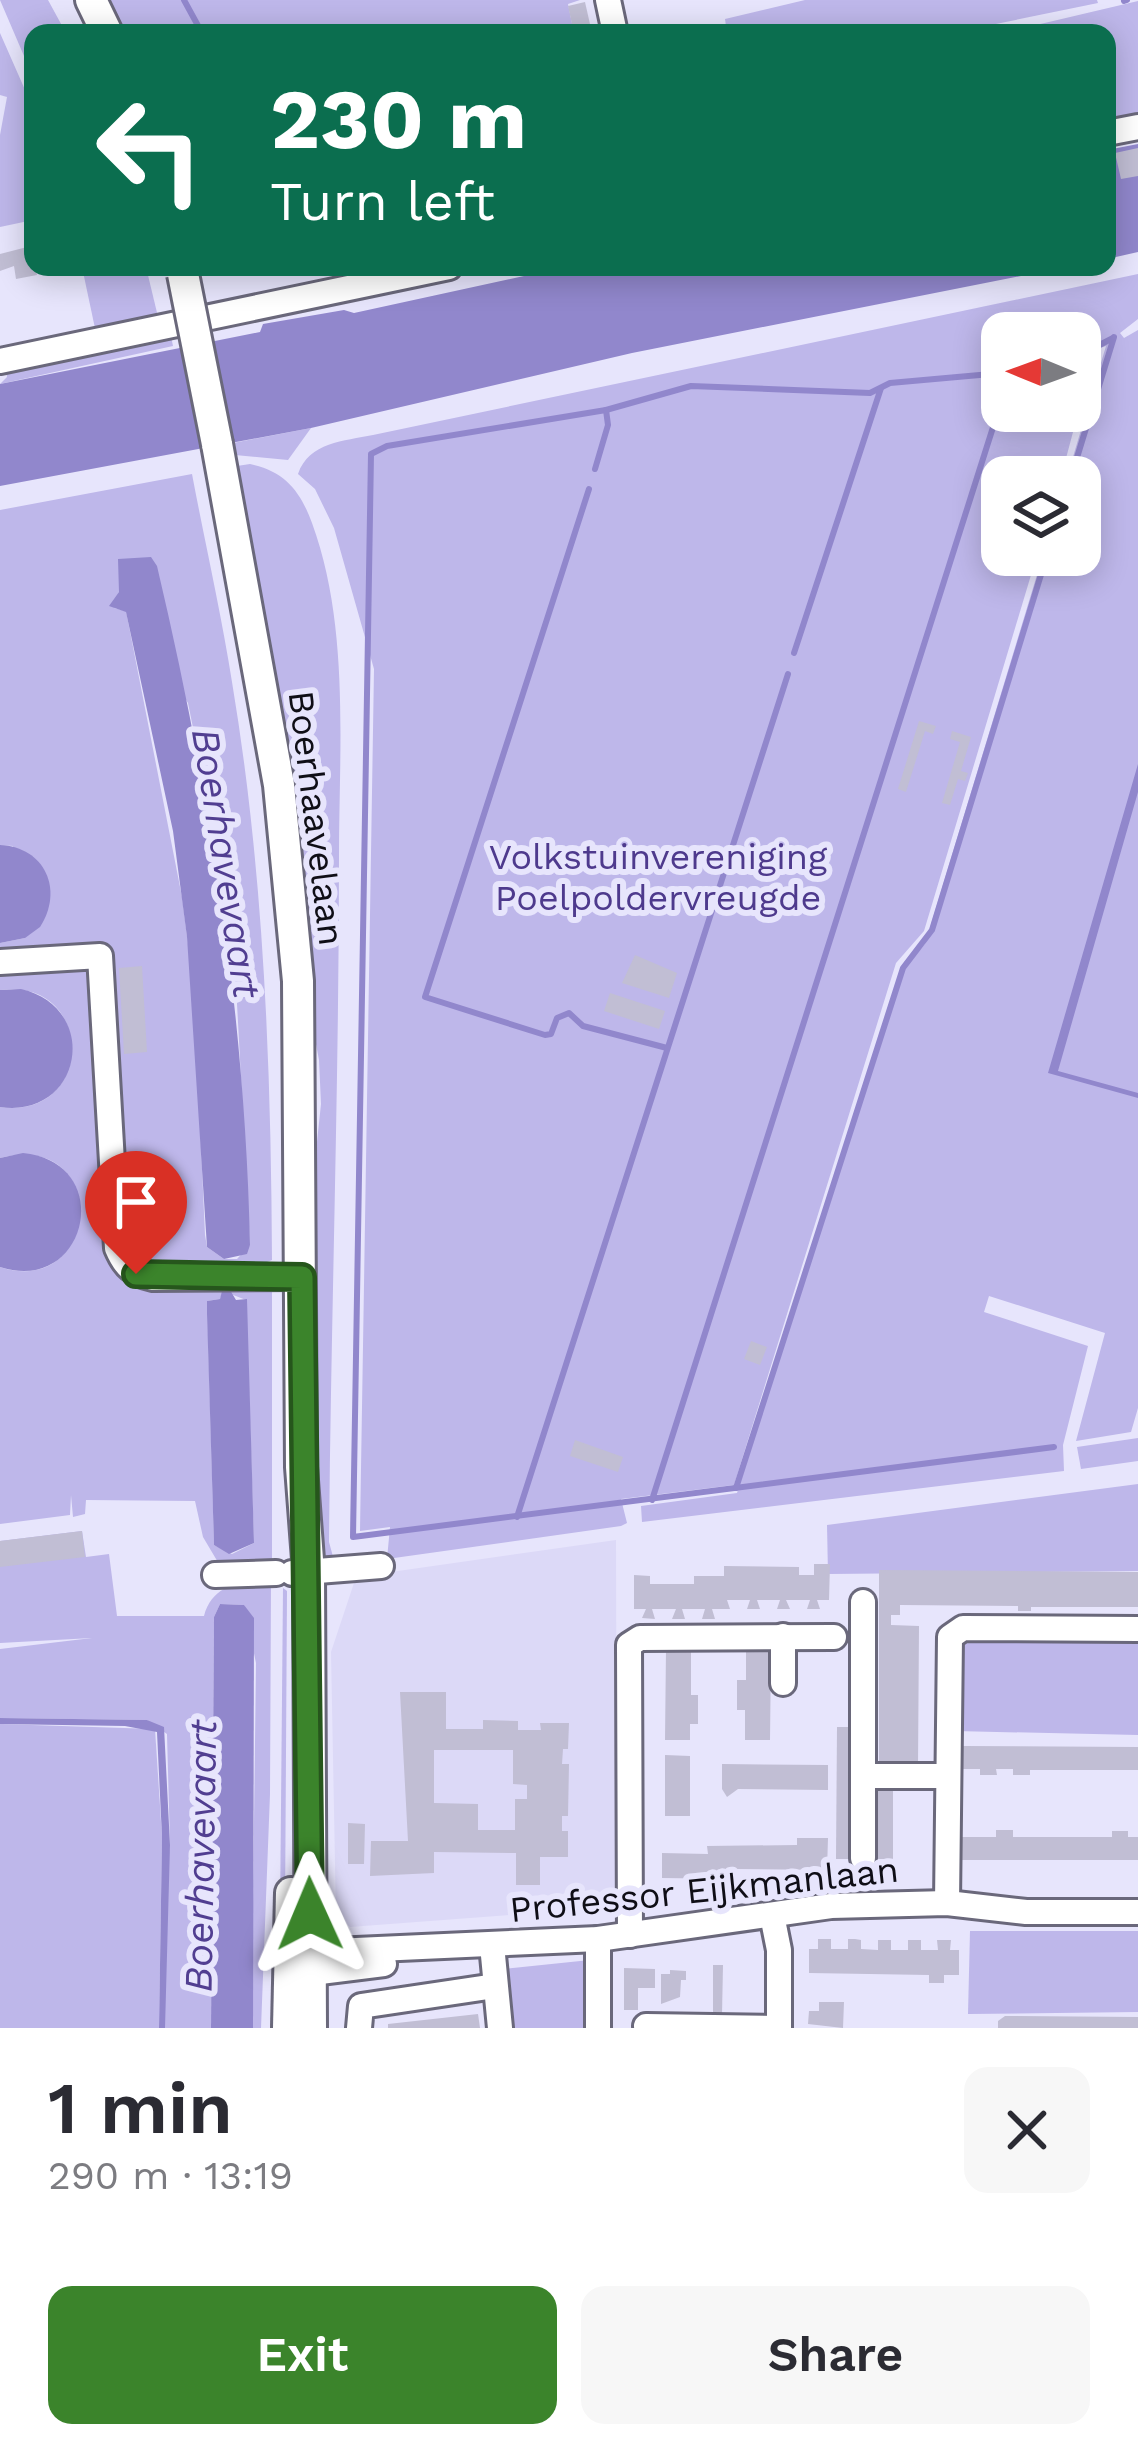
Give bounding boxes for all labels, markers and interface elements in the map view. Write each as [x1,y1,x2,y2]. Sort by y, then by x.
text: 230 m [270,70,527,168]
icon: left [72,72,228,228]
text: Turn left [270,170,495,233]
north arrow [981,312,1101,432]
map controls [981,312,1101,576]
button: layers [981,456,1101,576]
street label: Boerhaavelaan [280,688,352,948]
water label: Boerhavevaart [183,725,270,1002]
park label: Volkstuinvereniging Poelpoldervreugde [489,836,828,919]
pin [85,1151,187,1274]
icon: arrive [103,1169,169,1235]
water label: Boerhavevaart [176,1718,225,1993]
street label: Professor Eijkmanlaan [507,1849,901,1931]
position arrow [247,1851,373,1977]
text: 1 min [48,2066,233,2150]
button: close [964,2067,1090,2193]
text: 290 m · 13:19 [48,2153,293,2198]
button: Exit [48,2286,557,2424]
button: Share [581,2286,1090,2424]

